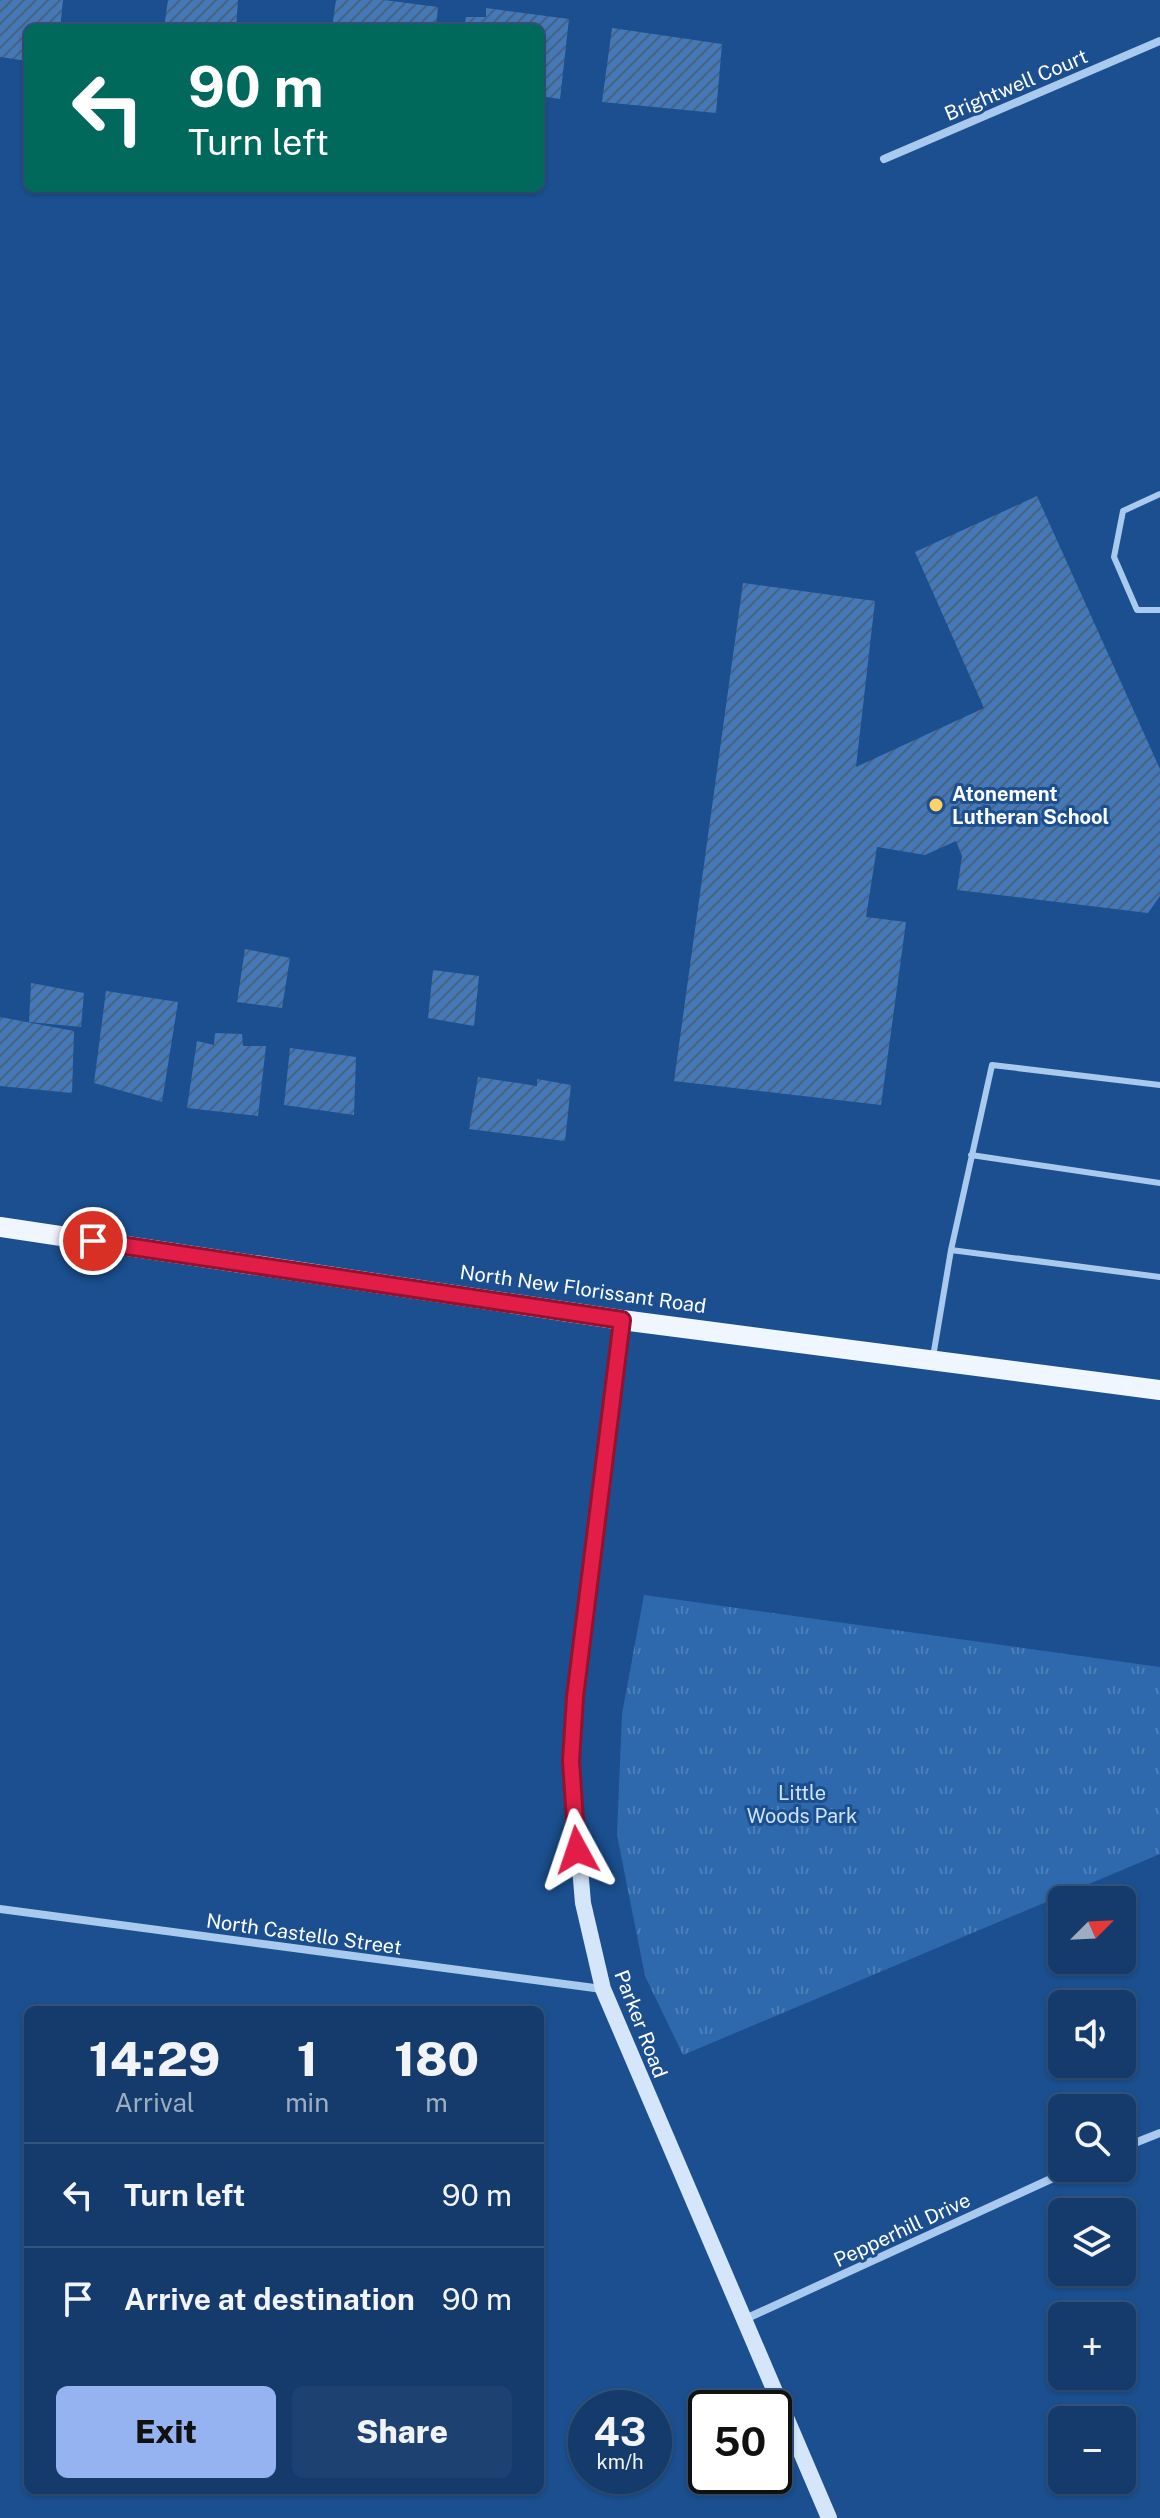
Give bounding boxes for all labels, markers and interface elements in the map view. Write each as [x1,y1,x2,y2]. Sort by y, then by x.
street label: Brightwell Court [941,44,1091,126]
text: 90 m [188,54,324,120]
icon: left [56,56,160,160]
text: Turn left [188,121,329,163]
place label: Atonement Lutheran School [952,782,1109,829]
marker: Atonement Lutheran School [927,796,945,814]
pin [59,1207,127,1275]
icon: arrive [71,1219,115,1263]
street label: North New Florissant Road [458,1260,708,1318]
park label: Little Woods Park [747,1781,857,1828]
position arrow [535,1808,619,1892]
north arrow [1048,1886,1136,1974]
map controls [1048,1886,1136,2494]
street label: North Castello Street [205,1908,403,1960]
street label: Parker Road [609,1967,673,2081]
button: sound [1048,1990,1136,2078]
text: 14:29 [89,2030,220,2087]
text: 1 [297,2030,318,2087]
text: 180 [394,2030,479,2087]
text: Arrival [114,2087,195,2118]
text: min [285,2087,329,2118]
text: m [425,2087,448,2118]
button: search [1048,2094,1136,2182]
icon: left [56,2173,100,2217]
text: Turn left [124,2177,245,2213]
text: 90 m [442,2177,512,2213]
street label: Pepperhill Drive [830,2188,974,2272]
button: layers [1048,2198,1136,2286]
icon: arrive [56,2277,100,2321]
text: Arrive at destination [124,2281,415,2317]
text: 90 m [442,2281,512,2317]
button: + [1048,2302,1136,2390]
button: Exit [56,2386,276,2478]
button: Share [292,2386,512,2478]
speed limit sign: 50 [688,2390,792,2494]
button: − [1048,2406,1136,2494]
text: 43 [594,2408,646,2455]
text: km/h [596,2450,644,2474]

